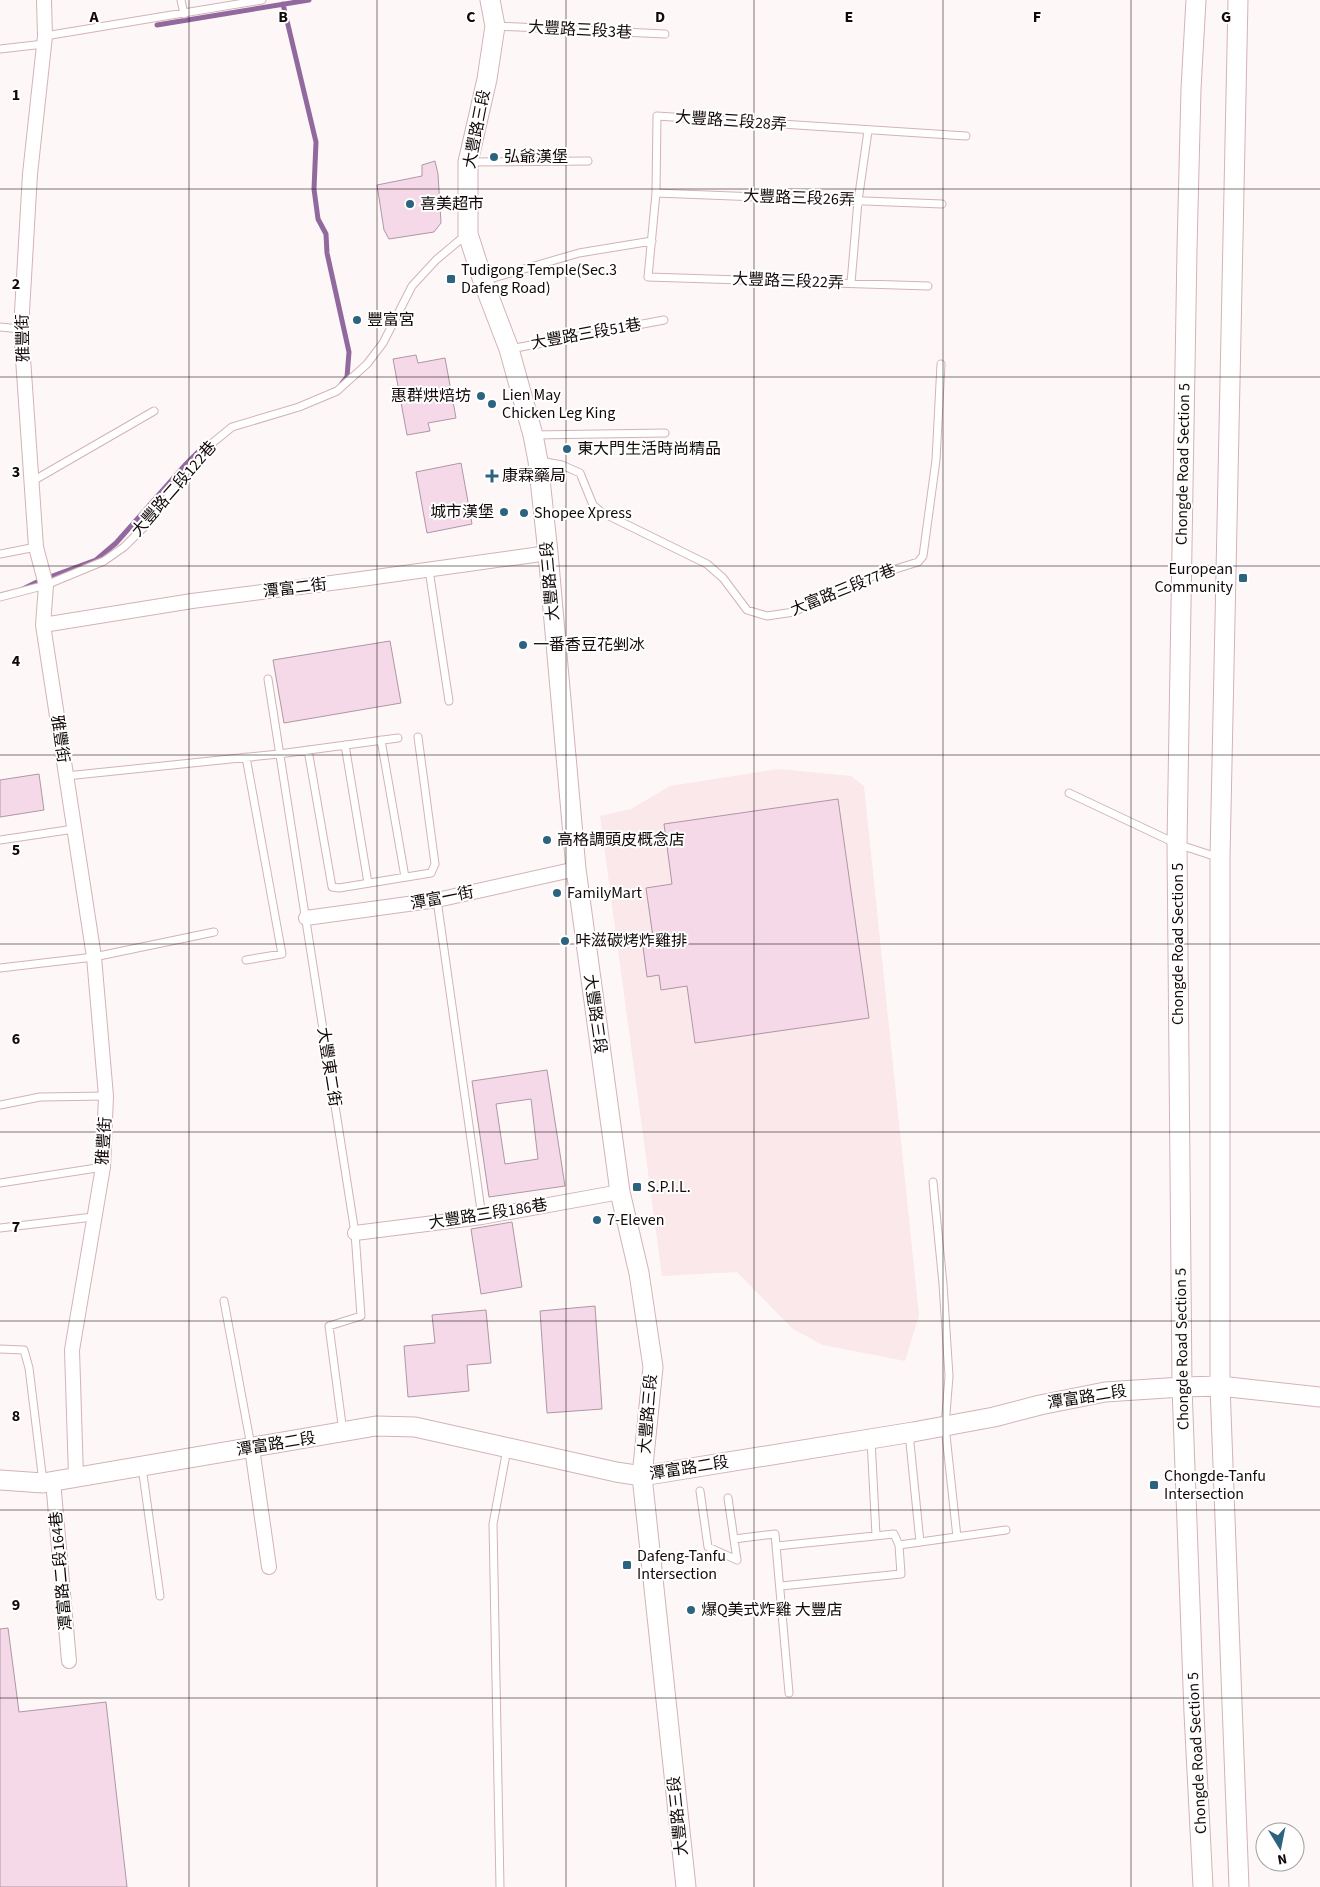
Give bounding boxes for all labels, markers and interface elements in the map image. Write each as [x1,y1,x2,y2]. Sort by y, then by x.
text: A [88,6,99,28]
text: B [278,6,288,28]
text: C [466,6,476,28]
text: D [655,6,665,28]
text: E [845,6,853,28]
text: F [1033,6,1041,28]
text: G [1221,6,1231,28]
street label: 大豐路三段3巷 [528,16,632,44]
text: 1 [12,84,20,106]
street label: 大豐路三段 [459,88,495,170]
street label: 大豐路三段28弄 [674,106,788,136]
place label: 弘爺漢堡 [504,146,568,168]
marker: 弘爺漢堡 [488,151,500,163]
street label: 大豐路三段26弄 [743,185,855,211]
place label: 喜美超市 [420,193,484,215]
marker: 喜美超市 [404,198,416,210]
place label: Tudigong Temple(Sec.3 Dafeng Road) [461,259,617,299]
street label: 大豐路三段22弄 [732,268,844,294]
text: 2 [12,273,20,295]
marker: Tudigong Temple(Sec.3 Dafeng Road) [445,273,457,285]
place label: 豐富宮 [367,309,415,331]
street label: 大豐路三段51巷 [529,313,643,355]
street label: 雅豐街 [12,314,34,362]
marker: 豐富宮 [351,314,363,326]
street label: Chongde Road Section 5 [1171,383,1195,545]
place label: Lien May Chicken Leg King [502,384,615,424]
place label: 惠群烘焙坊 [391,385,471,407]
marker: 惠群烘焙坊 [475,390,487,402]
marker: Lien May Chicken Leg King [486,398,498,410]
street label: 大豐路二段122巷 [126,437,222,541]
place label: 東大門生活時尚精品 [577,438,721,460]
marker: 東大門生活時尚精品 [561,443,573,455]
text: 3 [12,461,20,483]
place label: 康霖藥局 [502,465,566,487]
marker: 康霖藥局 [486,470,498,482]
place label: 城市漢堡 [430,501,494,523]
place label: Shopee Xpress [534,502,632,524]
marker: 城市漢堡 [498,506,510,518]
marker: Shopee Xpress [518,507,530,519]
street label: 大豐路三段 [536,540,564,622]
place label: European Community [1154,558,1234,598]
street label: 大富路三段77巷 [787,559,899,621]
marker: European Community [1237,572,1249,584]
street label: 潭富二街 [262,573,328,603]
place label: 一番香豆花剉冰 [533,634,645,656]
marker: 一番香豆花剉冰 [517,639,529,651]
text: 4 [12,650,21,672]
street label: 雅豐街 [46,714,74,764]
place label: 高格調頭皮概念店 [557,829,685,851]
marker: 高格調頭皮概念店 [541,834,553,846]
text: 5 [12,839,20,861]
street label: Chongde Road Section 5 [1167,863,1189,1025]
street label: 潭富一街 [408,881,476,915]
place label: FamilyMart [567,882,642,904]
marker: FamilyMart [551,887,563,899]
place label: 咔滋碳烤炸雞排 [575,930,687,952]
marker: 咔滋碳烤炸雞排 [559,935,571,947]
street label: 大豐路三段 [579,973,611,1055]
street label: 大豐東二街 [312,1026,346,1108]
text: 6 [12,1028,20,1050]
street label: 雅豐街 [91,1116,117,1166]
place label: S.P.I.L. [647,1176,691,1198]
marker: S.P.I.L. [631,1181,643,1193]
street label: 大豐路三段186巷 [427,1194,549,1234]
place label: 7-Eleven [607,1209,665,1231]
marker: 7-Eleven [591,1214,603,1226]
text: 7 [12,1216,20,1238]
street label: Chongde Road Section 5 [1170,1268,1194,1430]
street label: 大豐路三段 [634,1373,662,1455]
street label: 潭富路二段 [1046,1380,1128,1414]
text: 8 [12,1405,20,1427]
street label: 潭富路二段 [235,1427,317,1461]
street label: 潭富路二段 [648,1451,730,1485]
place label: Chongde-Tanfu Intersection [1164,1465,1266,1505]
marker: Chongde-Tanfu Intersection [1148,1479,1160,1491]
street label: 潭富路二段164巷 [45,1510,77,1632]
place label: Dafeng-Tanfu Intersection [637,1545,726,1585]
marker: Dafeng-Tanfu Intersection [621,1559,633,1571]
text: 9 [12,1594,20,1616]
place label: 爆Q美式炸雞 大豐店 [701,1599,843,1621]
marker: 爆Q美式炸雞 大豐店 [685,1604,697,1616]
street label: Chongde Road Section 5 [1182,1671,1212,1835]
street label: 大豐路三段 [663,1775,693,1857]
north arrow [1255,1822,1305,1872]
text: N [1276,1848,1288,1869]

